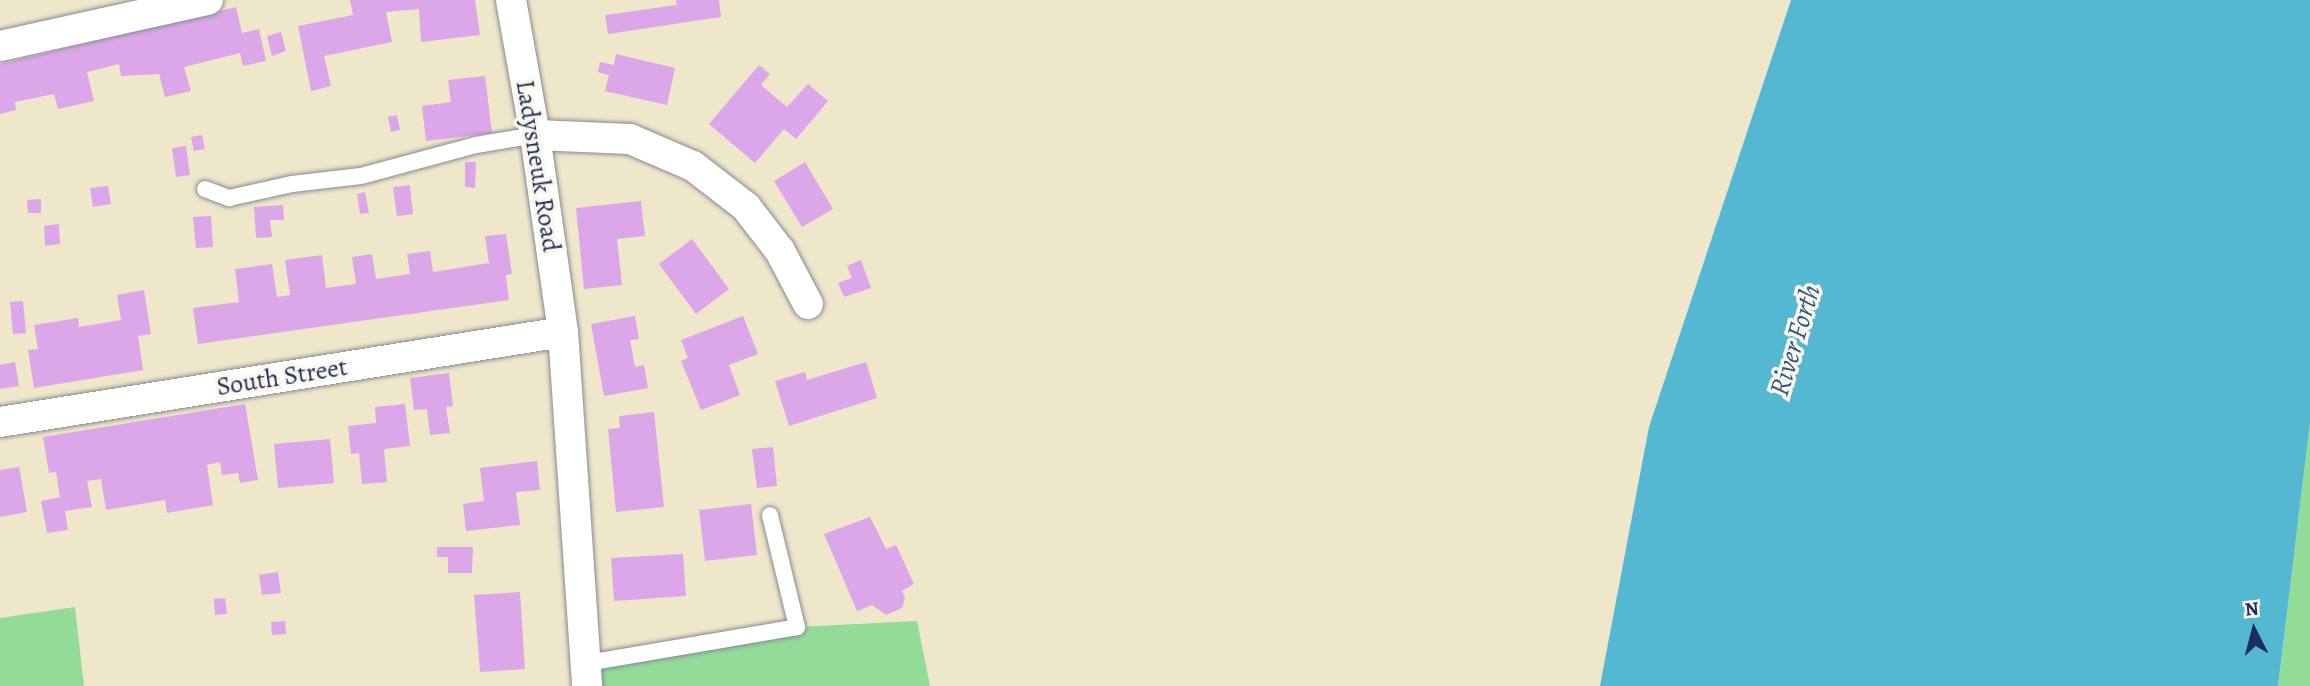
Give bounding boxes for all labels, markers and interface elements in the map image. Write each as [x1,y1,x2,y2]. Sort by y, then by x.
street label: Ladysneuk Road [509,78,567,254]
water label: River Forth [1762,280,1828,400]
street label: South Street [214,351,350,403]
north arrow [2219,595,2289,665]
text: N [2244,595,2260,623]

